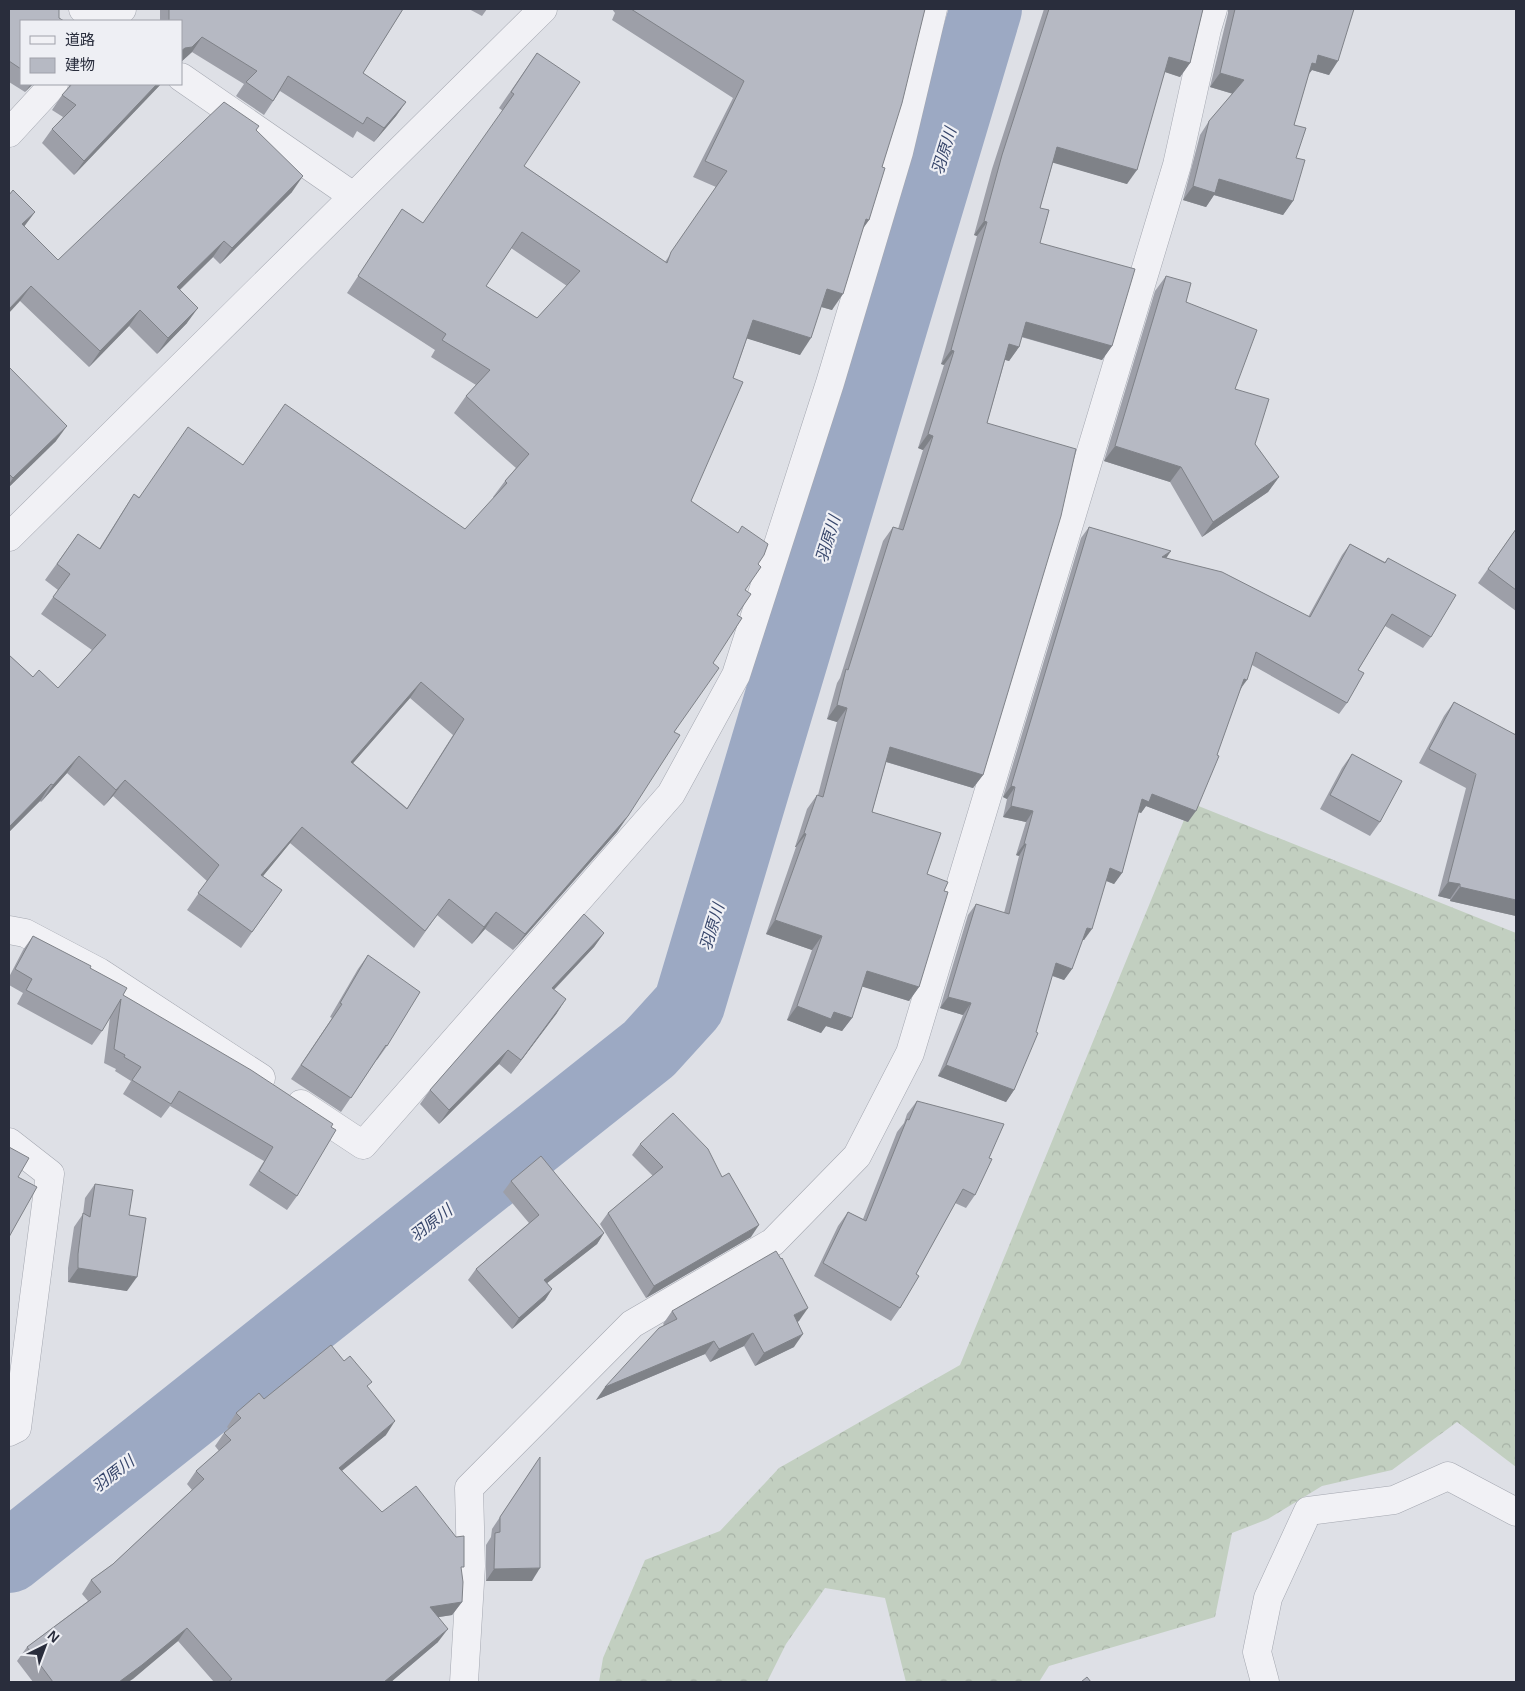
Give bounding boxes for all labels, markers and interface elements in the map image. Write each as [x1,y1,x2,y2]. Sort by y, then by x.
legend [20,20,182,85]
text: 道路 [65,31,95,48]
text: 建物 [65,56,95,73]
water label: 羽原川 [929,124,960,176]
water label: 羽原川 [813,512,844,564]
water label: 羽原川 [697,900,728,952]
water label: 羽原川 [407,1200,457,1244]
water label: 羽原川 [89,1451,139,1495]
north arrow [20,1621,70,1671]
text: N [45,1627,63,1646]

